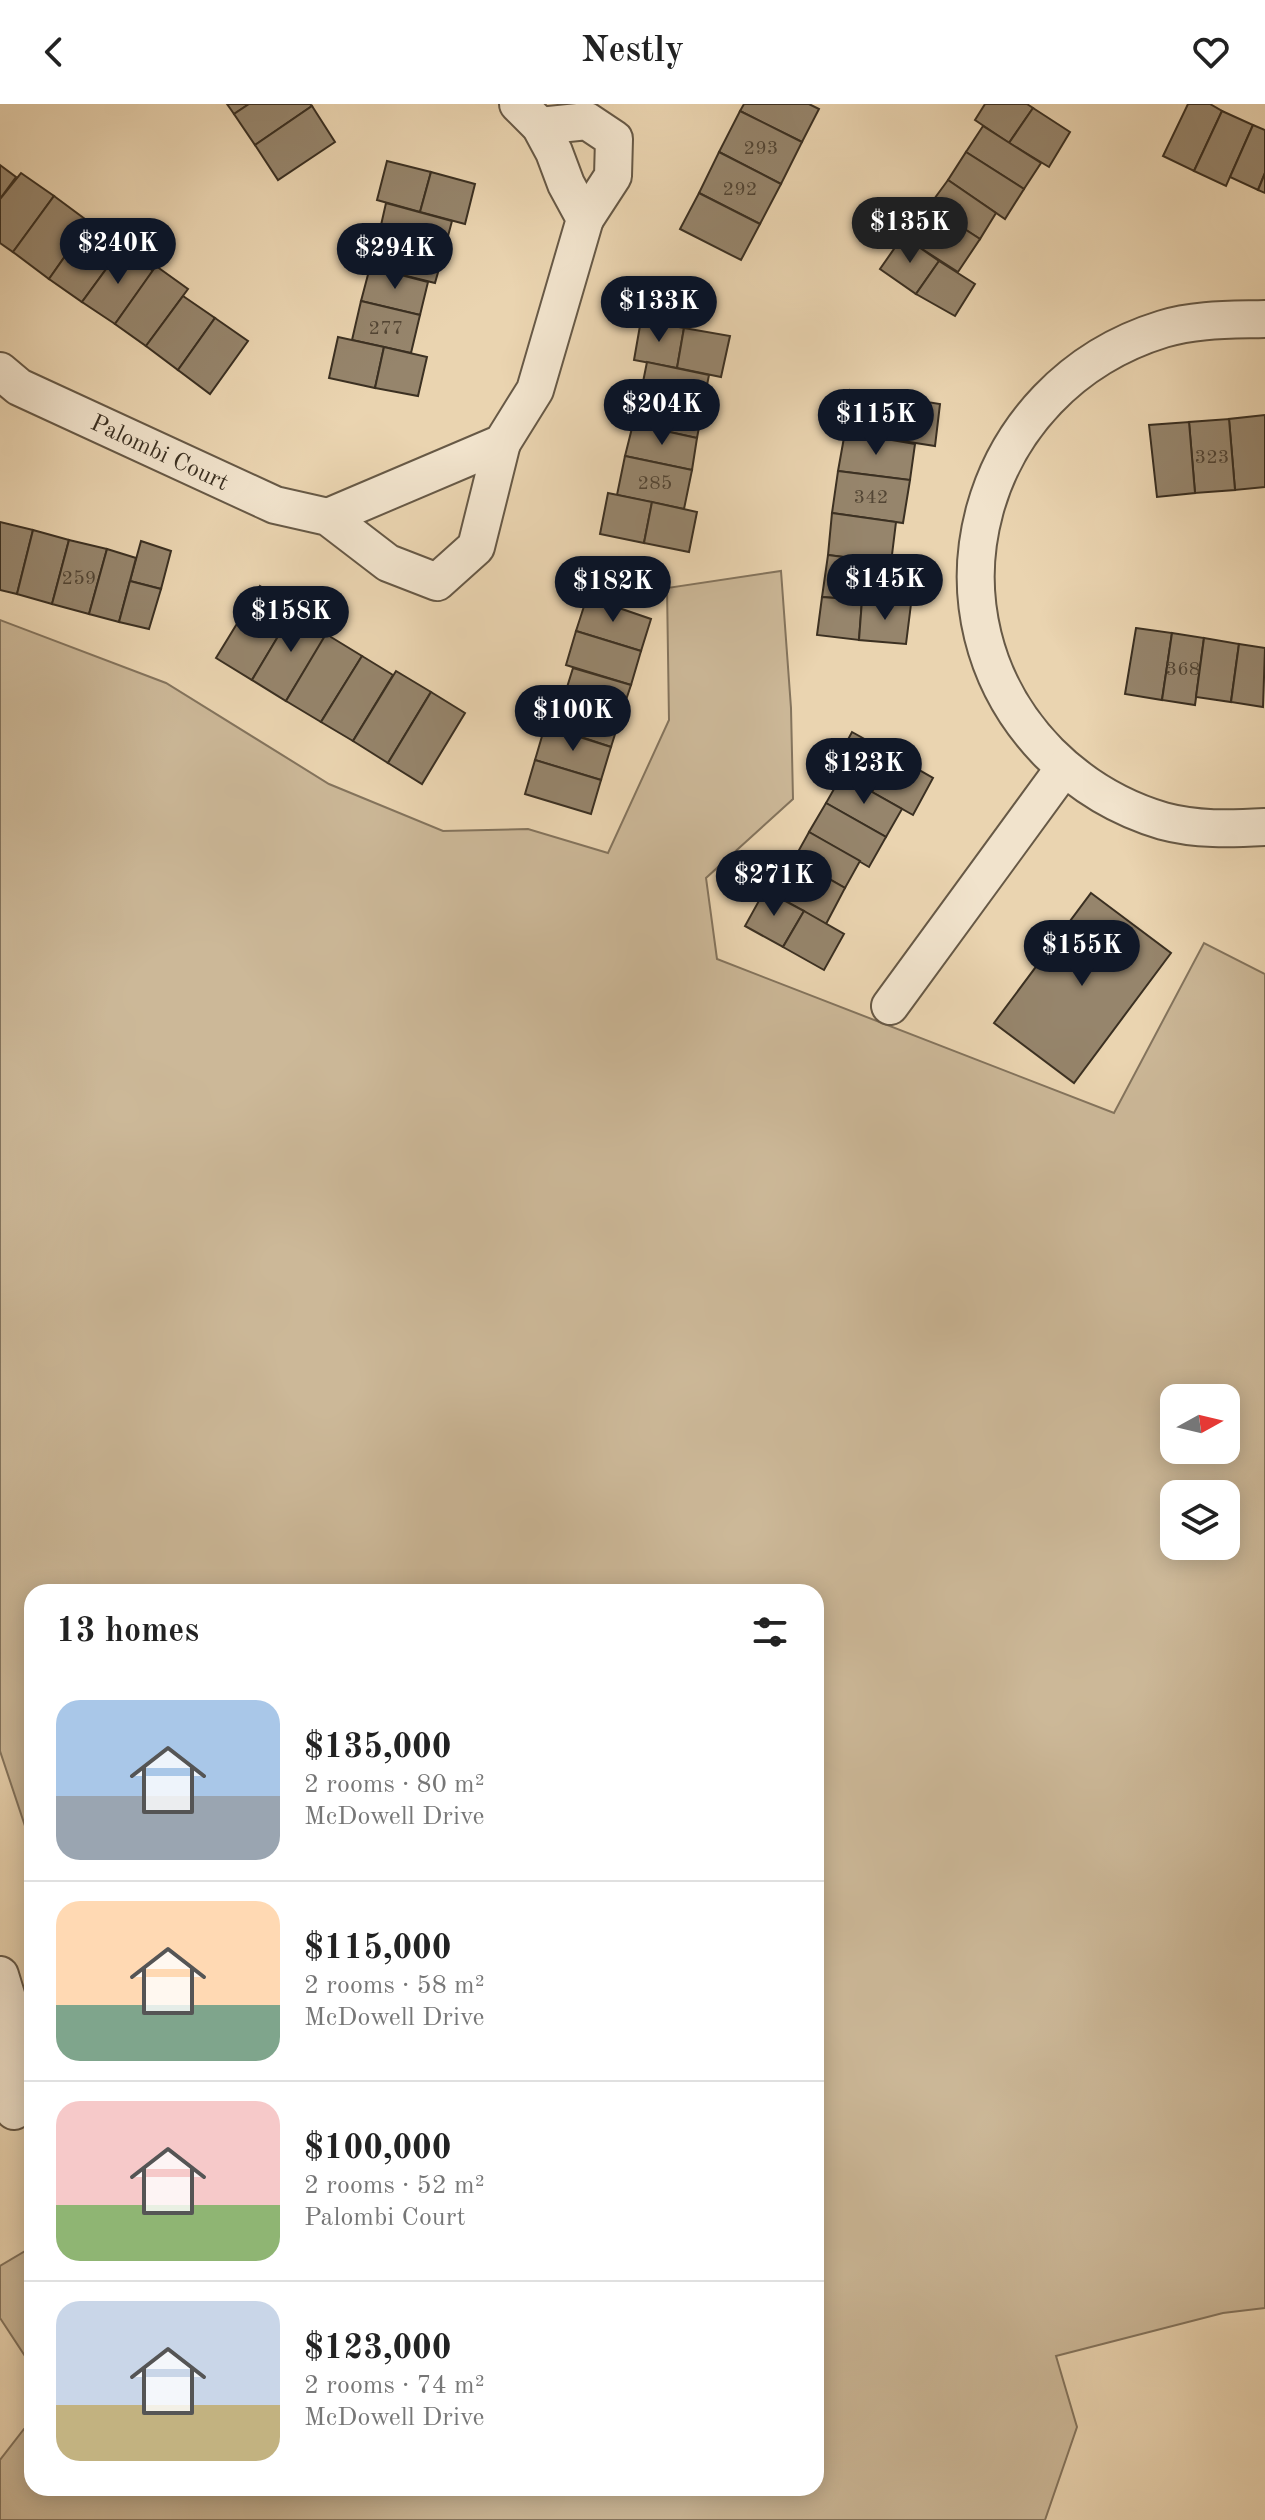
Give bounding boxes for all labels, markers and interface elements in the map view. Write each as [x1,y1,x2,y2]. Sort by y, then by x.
icon: back [32,30,76,74]
icon: heart [1189,30,1233,74]
text: Nestly [581,34,684,70]
house number: 293 [744,139,778,159]
house number: 292 [723,180,757,200]
pin: $135K [854,197,966,265]
text: $135K [870,210,950,236]
pin: $240K [62,218,174,286]
pin: $294K [339,223,451,291]
text: $240K [78,231,158,257]
text: $294K [355,236,435,262]
pin: $133K [603,276,715,344]
text: $133K [619,289,699,315]
house number: 277 [369,319,403,339]
pin: $204K [606,379,718,447]
pin: $115K [820,389,932,457]
text: $204K [622,392,702,418]
text: $115K [836,402,916,428]
street label: Palombi Court [87,411,232,496]
house number: 323 [1195,448,1229,468]
house number: 285 [638,474,672,494]
house number: 342 [854,488,888,508]
pin: $145K [829,554,941,622]
pin: $182K [557,556,669,624]
text: $145K [845,567,925,593]
house number: 259 [62,569,96,589]
text: $182K [573,569,653,595]
pin: $158K [235,586,347,654]
text: $158K [251,599,331,625]
house number: 368 [1166,660,1200,680]
pin: $100K [517,685,629,753]
text: $100K [533,698,613,724]
pin: $123K [808,738,920,806]
text: $123K [824,751,904,777]
pin: $271K [718,850,830,918]
text: $271K [734,863,814,889]
pin: $155K [1026,920,1138,988]
text: $155K [1042,933,1122,959]
north arrow [1160,1384,1240,1464]
map controls [1160,1384,1240,1560]
button: layers [1160,1480,1240,1560]
icon: filters [748,1610,792,1654]
text: 13 homes [56,1615,199,1649]
text: $135,000 [304,1731,452,1765]
icon: home [120,1732,216,1828]
text: 2 rooms · 80 m² [304,1772,485,1798]
text: McDowell Drive [304,1804,485,1830]
text: $115,000 [304,1932,452,1966]
icon: home [120,1933,216,2029]
text: 2 rooms · 58 m² [304,1973,485,1999]
text: McDowell Drive [304,2005,485,2031]
text: $100,000 [304,2132,452,2166]
icon: home [120,2133,216,2229]
text: 2 rooms · 52 m² [304,2173,485,2199]
text: Palombi Court [304,2205,466,2231]
text: $123,000 [304,2332,452,2366]
icon: home [120,2333,216,2429]
text: 2 rooms · 74 m² [304,2373,485,2399]
text: McDowell Drive [304,2405,485,2431]

